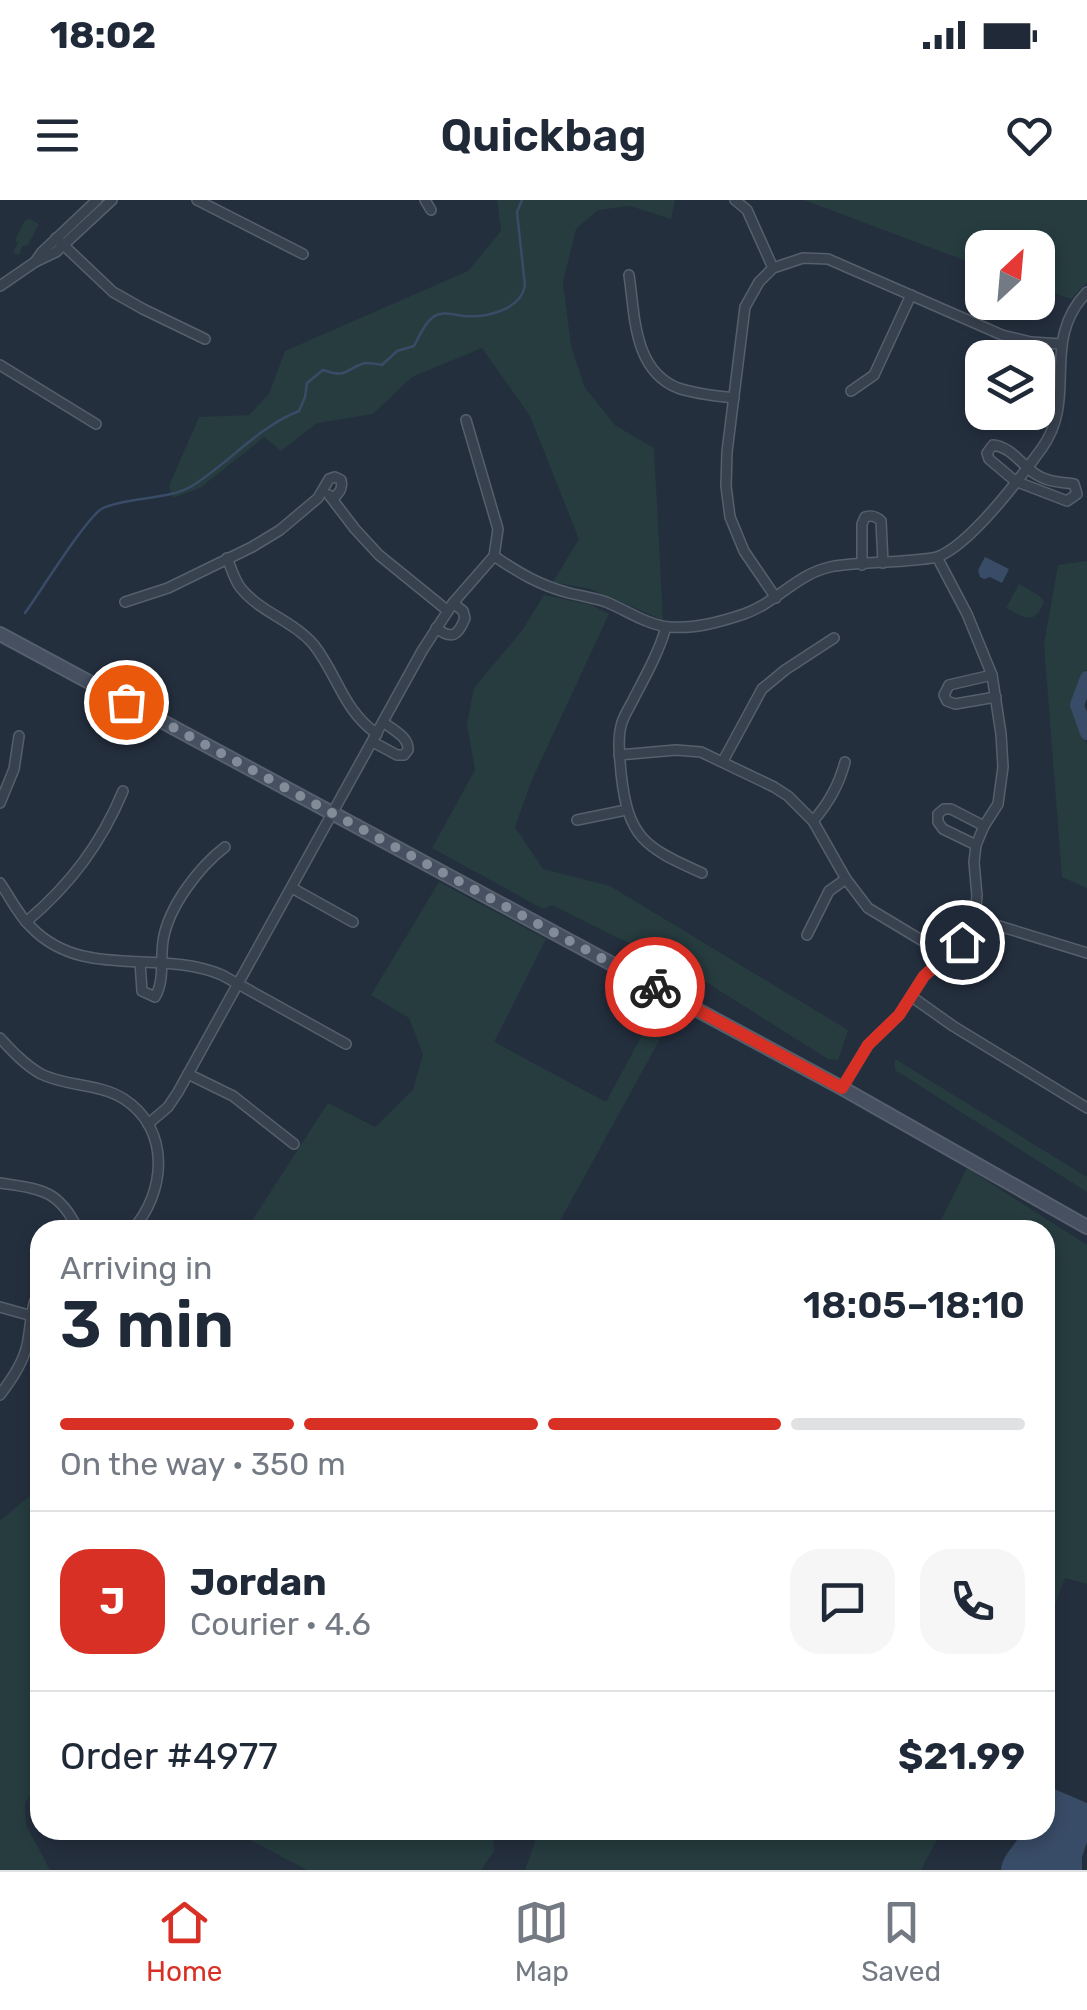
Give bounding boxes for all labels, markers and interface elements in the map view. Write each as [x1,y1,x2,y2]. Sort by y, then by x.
text: 18:02 [50,12,156,58]
icon: menu [30,108,85,163]
icon: heart [1002,108,1057,163]
text: Quickbag [440,109,647,162]
north arrow [965,230,1055,320]
map controls [965,230,1055,430]
button: layers [965,340,1055,430]
pin [84,660,169,745]
icon: bag [99,675,154,730]
pin [920,900,1005,985]
icon: home [935,915,990,970]
courier [605,937,705,1037]
icon: bike [628,960,683,1015]
text: Arriving in [60,1249,212,1287]
text: 18:05–18:10 [803,1282,1025,1328]
text: 3 min [60,1286,234,1363]
text: On the way · 350 m [60,1445,346,1483]
button: chat [790,1549,895,1654]
button: phone [920,1549,1025,1654]
text: Jordan [190,1559,327,1605]
text: J [100,1578,125,1624]
text: Courier · 4.6 [190,1605,371,1643]
text: Order #4977 [60,1733,278,1779]
text: $21.99 [898,1733,1025,1779]
tab: Home [146,1895,223,1988]
tab: Map [514,1895,569,1988]
tab: Saved [861,1895,941,1988]

